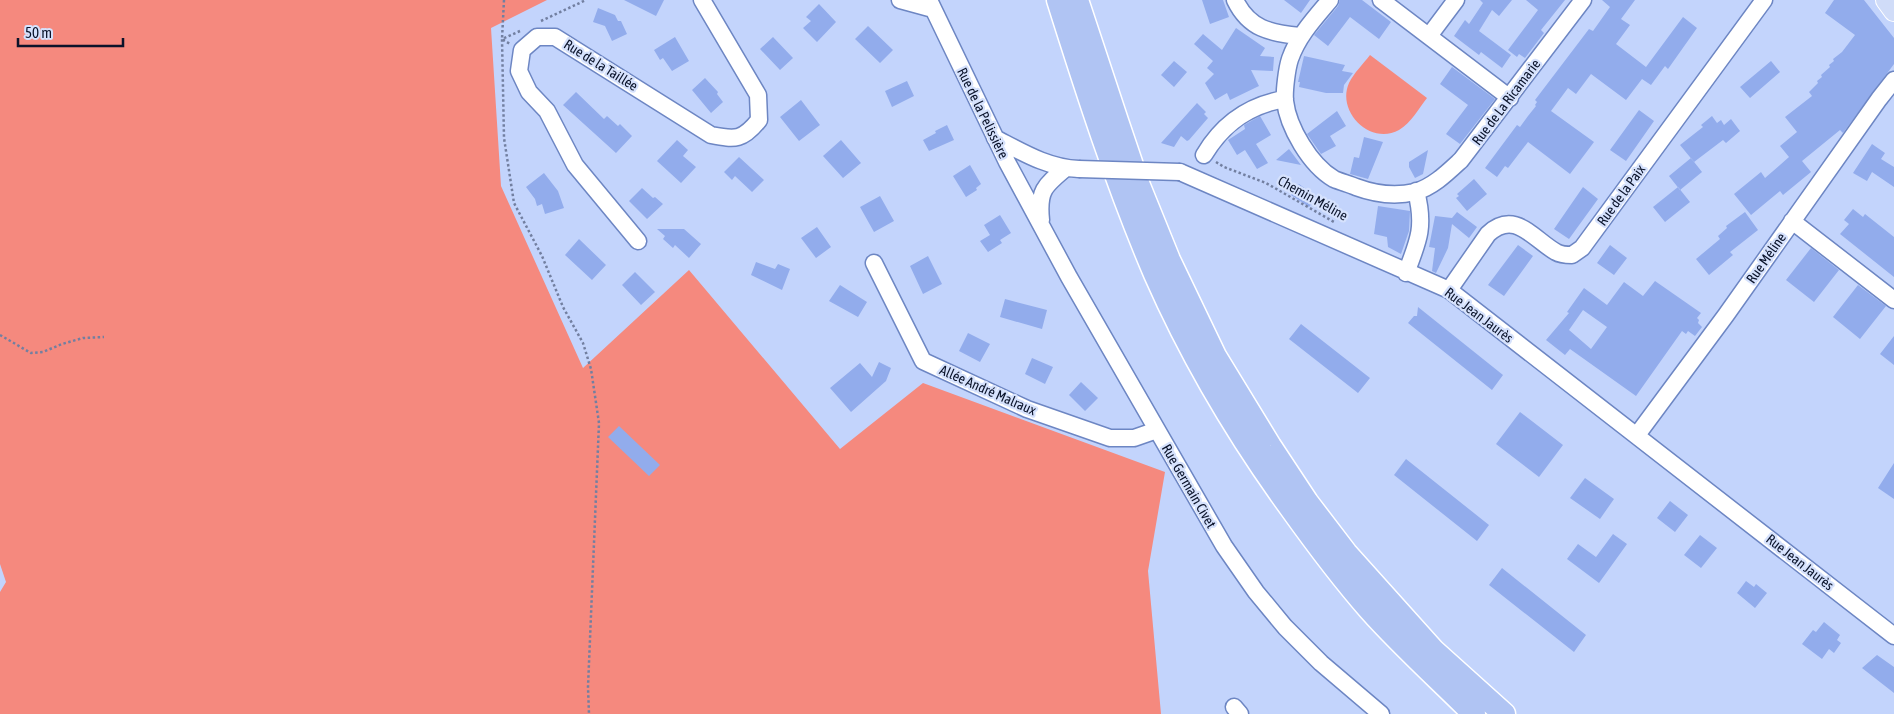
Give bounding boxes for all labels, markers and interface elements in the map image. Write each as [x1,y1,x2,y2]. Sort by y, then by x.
scale bar [18,15,122,47]
text: 50 m [25,24,52,41]
street label: Rue de la Taillée [561,36,641,94]
street label: Rue de La Ricamarie [1469,56,1543,148]
street label: Rue de la Pelissière [954,65,1012,161]
street label: Rue de la Paix [1594,161,1649,228]
street label: Chemin Méline [1275,172,1351,224]
street label: Rue Méline [1743,230,1789,286]
street label: Rue Jean Jaurès [1442,284,1516,346]
street label: Allée André Malraux [937,362,1039,419]
street label: Rue Germain Civet [1159,441,1219,531]
street label: Rue Jean Jaurès [1763,531,1837,593]

